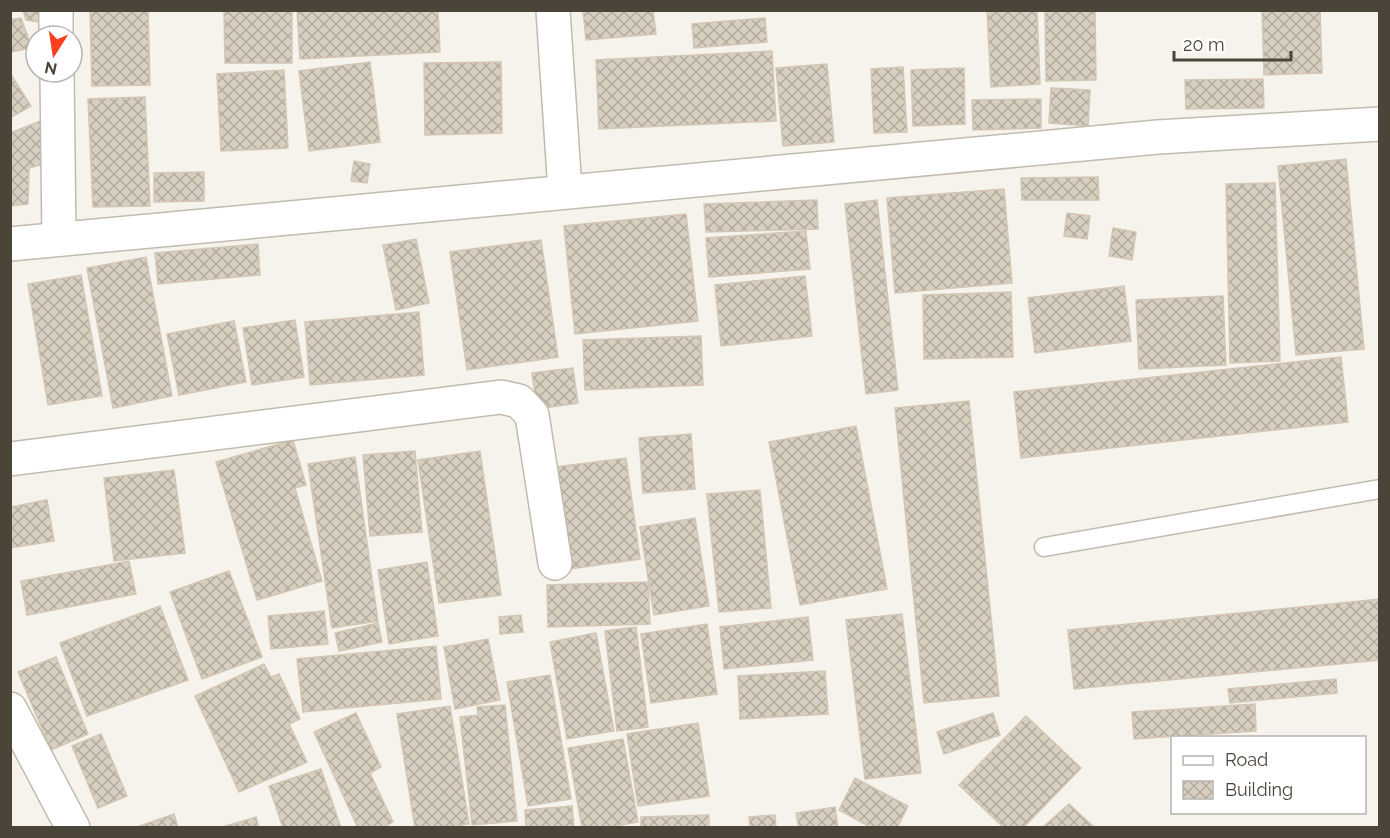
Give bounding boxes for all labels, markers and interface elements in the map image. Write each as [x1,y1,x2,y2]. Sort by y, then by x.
north arrow [24,24,84,84]
scale bar [1174,24,1291,62]
text: 20 m [1183,34,1225,55]
text: N [43,58,59,79]
legend [1171,736,1366,814]
text: Road [1225,749,1268,770]
text: Building [1225,779,1293,800]

